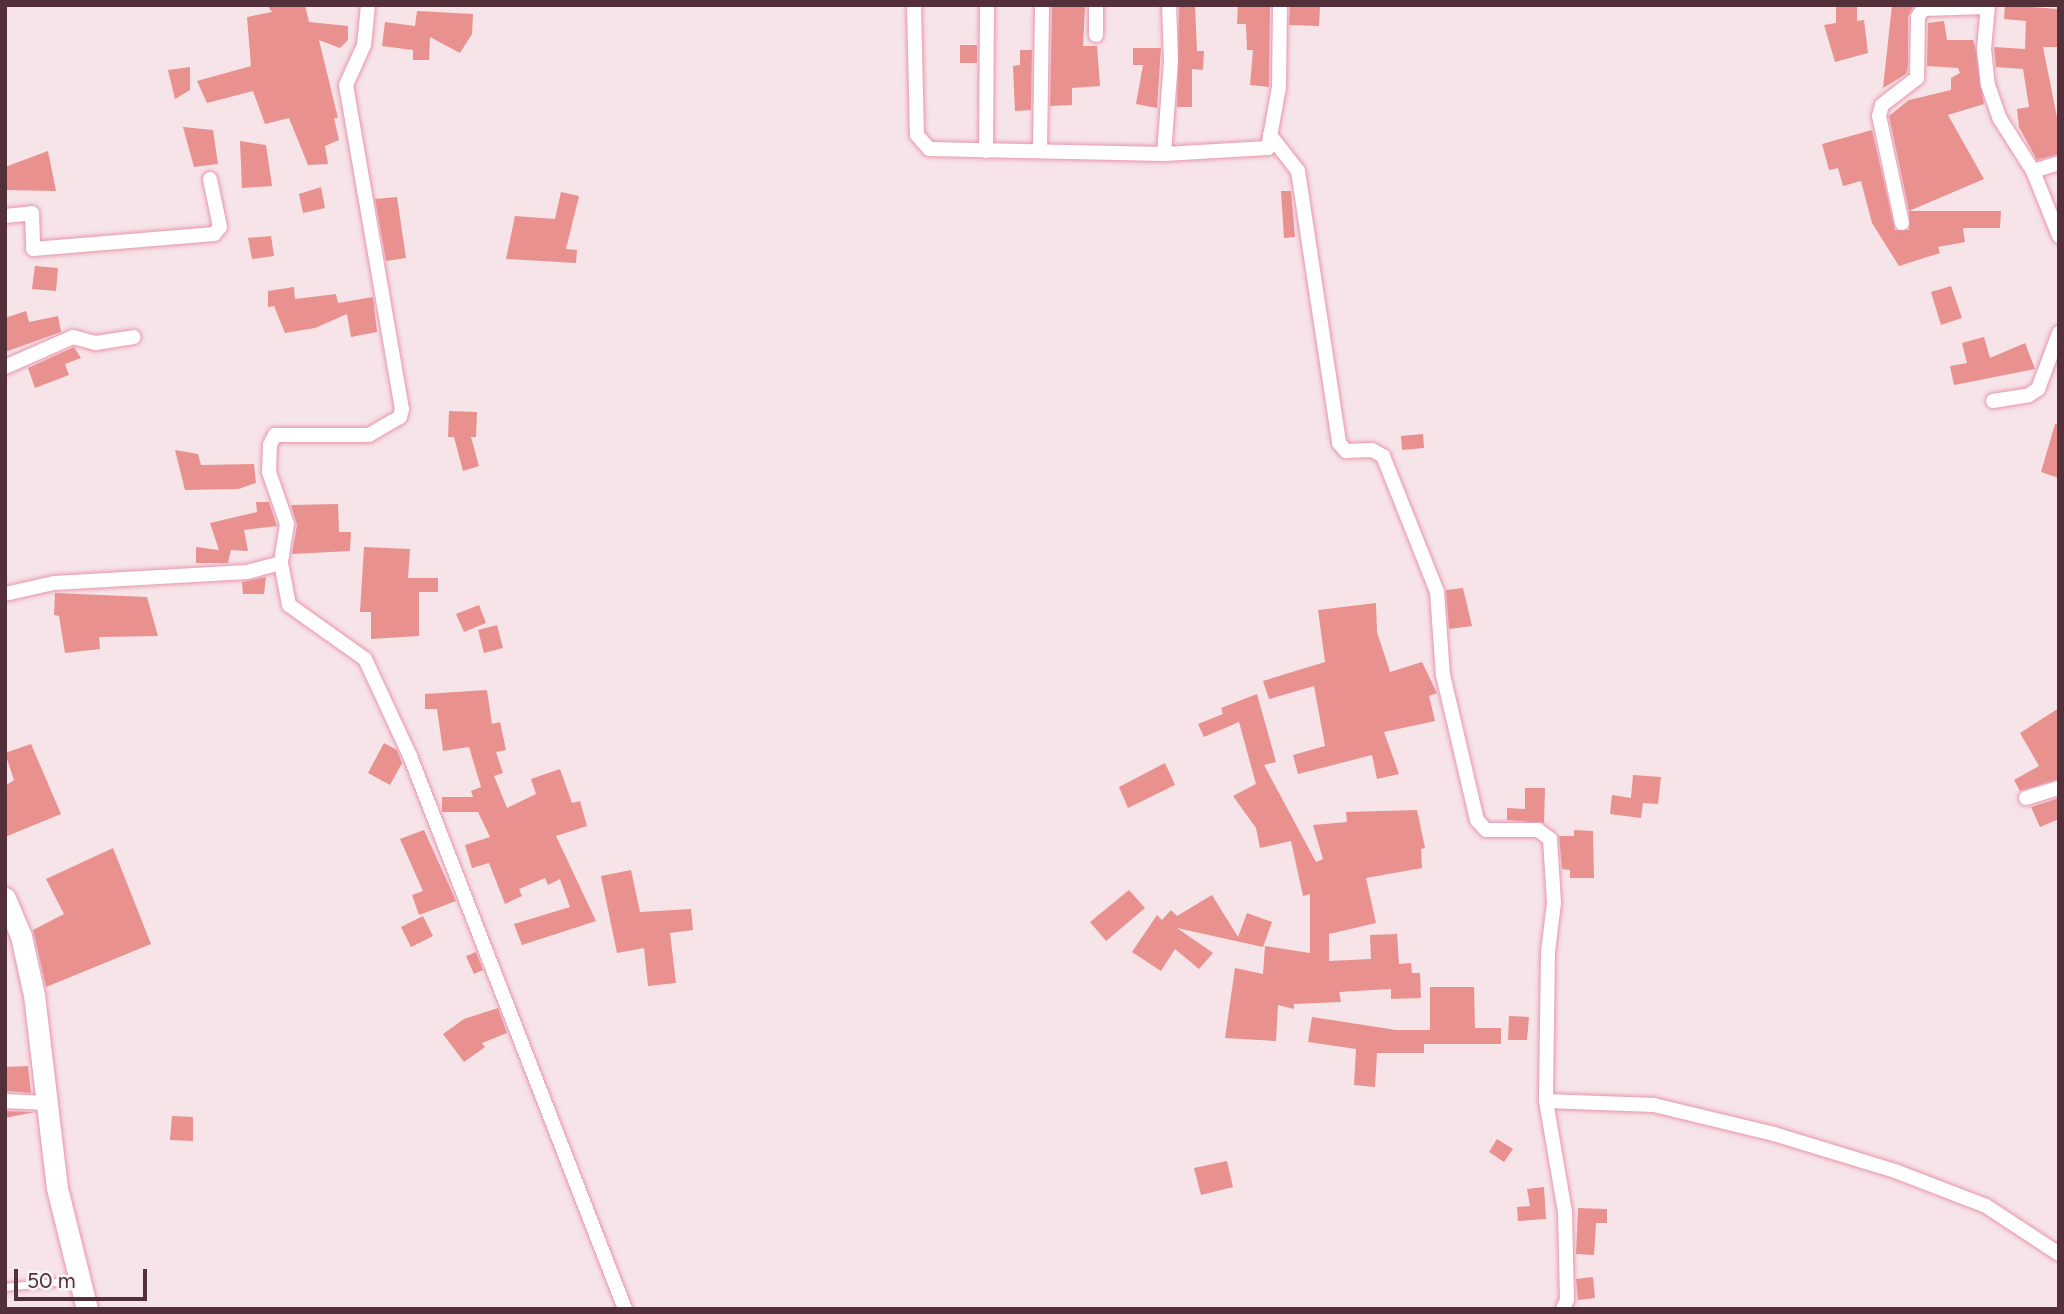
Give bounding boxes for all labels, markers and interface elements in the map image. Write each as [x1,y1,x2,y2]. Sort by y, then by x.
scale bar [18,1254,150,1298]
text: 50 m [27,1268,76,1293]

